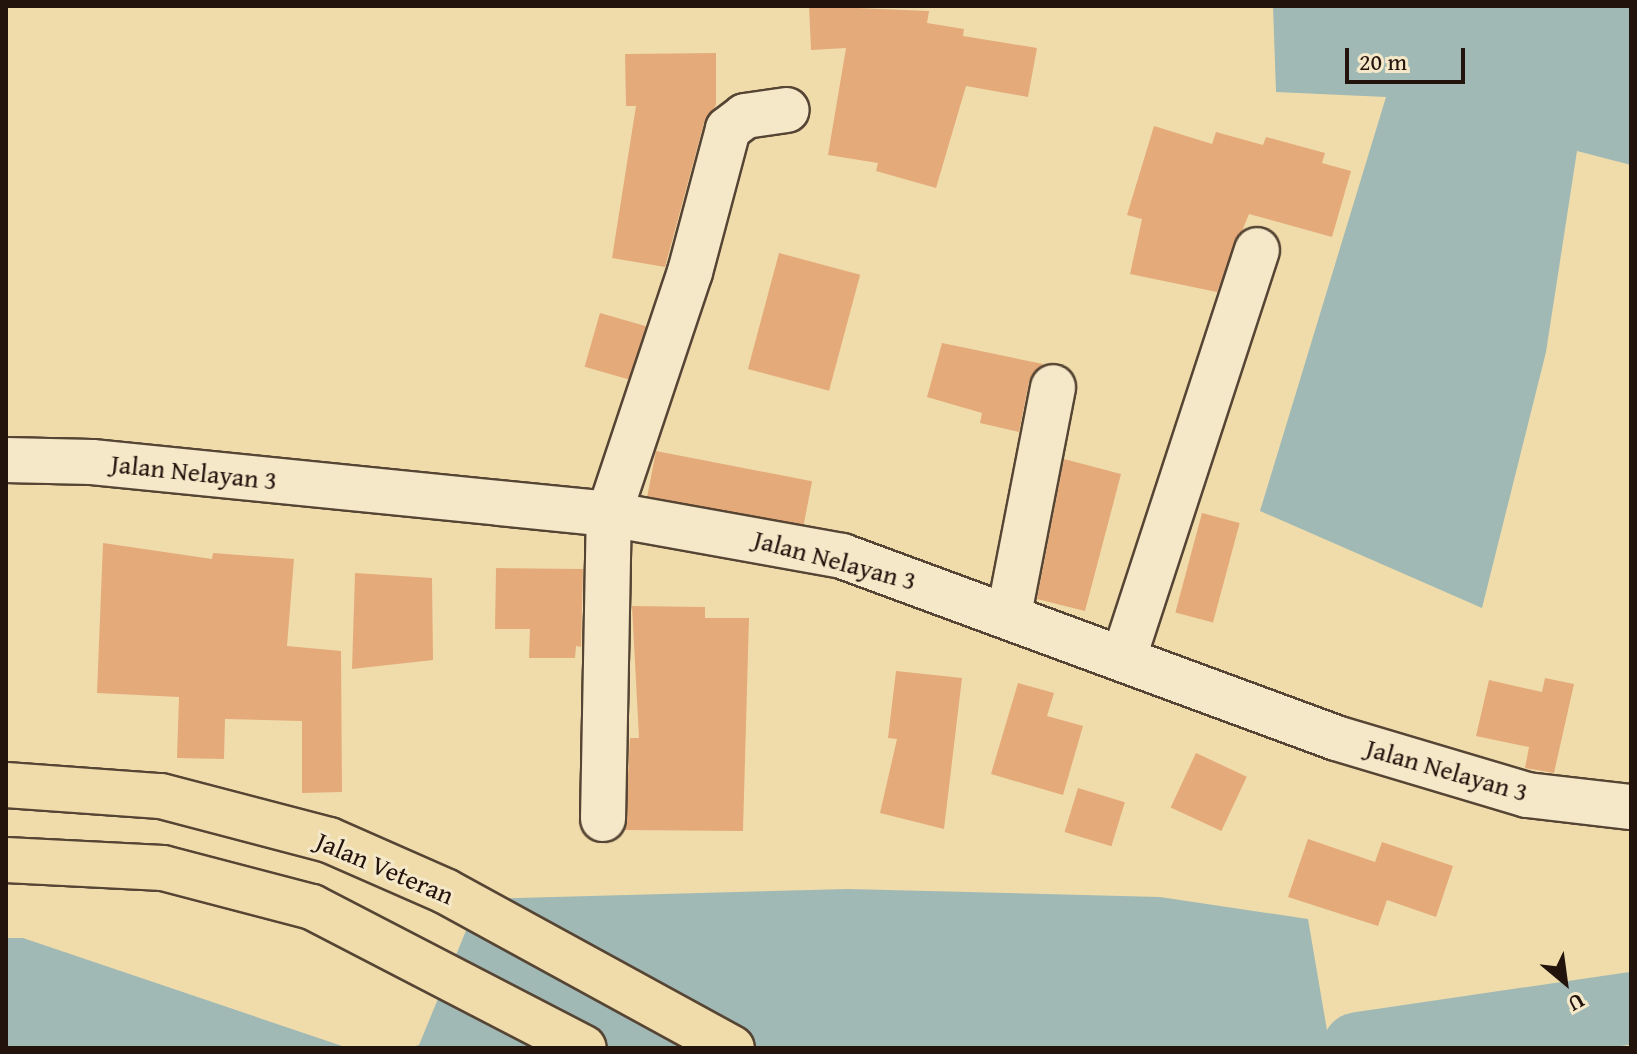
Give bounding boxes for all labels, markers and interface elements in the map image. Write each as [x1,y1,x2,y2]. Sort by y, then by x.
scale bar [1349,32,1469,82]
text: 20 m [1359,44,1407,79]
street label: Jalan Nelayan 3 [109,448,279,496]
street label: Jalan Nelayan 3 [750,523,920,597]
street label: Jalan Nelayan 3 [1362,732,1532,808]
street label: Jalan Veteran [311,825,459,911]
north arrow [1525,942,1605,1022]
text: U [1562,985,1591,1021]

